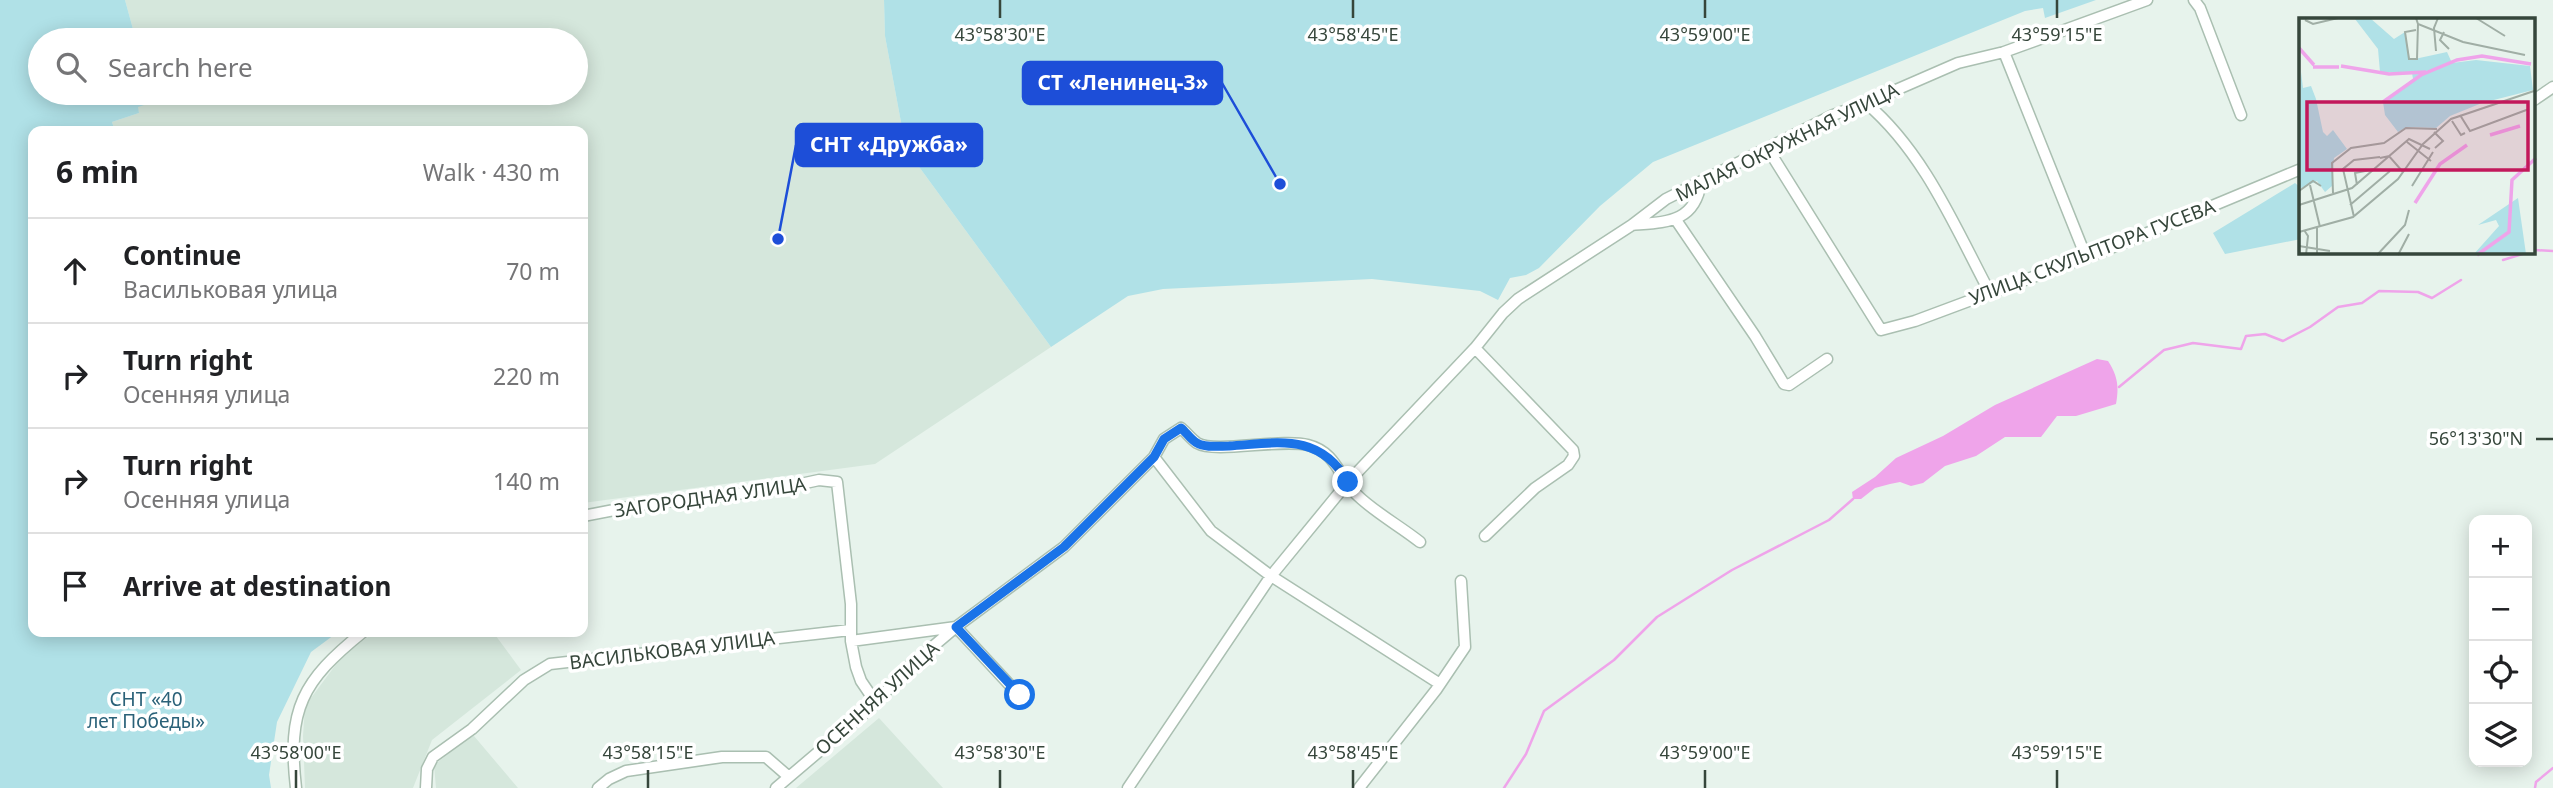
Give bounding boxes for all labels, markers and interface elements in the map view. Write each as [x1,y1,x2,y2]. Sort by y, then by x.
inset map [2299,18,2536,254]
text: 43°58'30"E [955,22,1045,46]
text: 43°58'45"E [1308,22,1398,46]
text: 43°59'00"E [1660,22,1750,46]
text: 43°59'15"E [2012,22,2102,46]
search box [28,28,588,105]
icon: search [52,48,90,86]
text: Search here [108,49,253,85]
callout: СТ «Ленинец-3» [1023,62,1222,104]
text: СТ «Ленинец-3» [1038,68,1209,96]
street label: МАЛАЯ ОКРУЖНАЯ УЛИЦА [1671,76,1904,207]
callout: СНТ «Дружба» [796,124,982,166]
text: СНТ «Дружба» [810,130,968,158]
text: 6 min [56,151,139,192]
text: Walk · 430 m [423,156,560,188]
street label: УЛИЦА СКУЛЬПТОРА ГУСЕВА [1965,193,2220,311]
text: Continue [123,237,241,273]
icon: ahead [56,252,94,290]
text: 70 m [506,255,560,287]
text: Васильковая улица [123,273,338,305]
text: Turn right [123,342,253,378]
icon: right [56,357,94,395]
text: 220 m [493,360,560,392]
text: Осенняя улица [123,378,290,410]
text: 56°13'30"N [2429,426,2523,450]
text: Turn right [123,447,253,483]
icon: right [56,462,94,500]
text: 140 m [493,465,560,497]
route end [1332,466,1363,497]
street label: ЗАГОРОДНАЯ УЛИЦА [612,471,809,523]
text: Осенняя улица [123,483,290,515]
map controls [2469,515,2532,767]
button: + [2469,515,2532,578]
icon: arrive [56,567,94,605]
text: Arrive at destination [123,568,392,604]
button: − [2469,578,2532,641]
street label: ВАСИЛЬКОВАЯ УЛИЦА [568,624,777,675]
street label: ОСЕННЯЯ УЛИЦА [809,635,945,761]
button: locate [2469,641,2532,704]
route start [1004,679,1035,710]
park label: СНТ «40 лет Победы» [87,686,205,734]
button: layers [2469,704,2532,767]
text: 43°58'00"E [251,740,341,764]
text: 43°58'15"E [603,740,693,764]
text: 43°58'30"E [955,740,1045,764]
text: 43°58'45"E [1308,740,1398,764]
text: 43°59'00"E [1660,740,1750,764]
text: 43°59'15"E [2012,740,2102,764]

